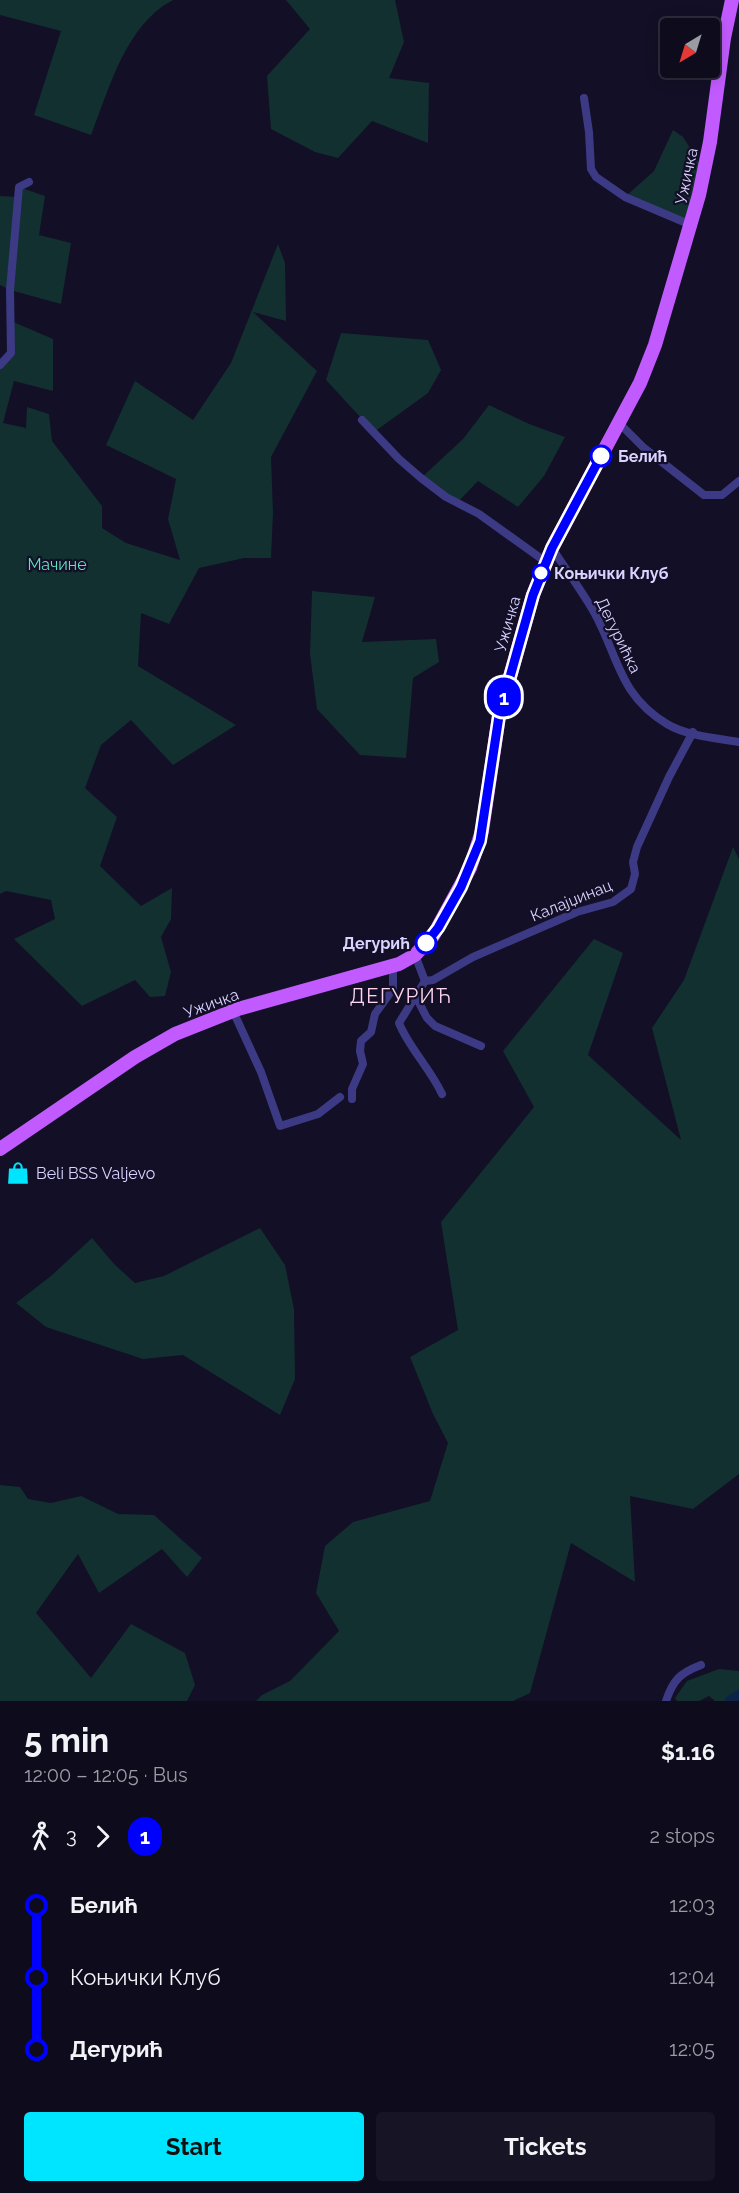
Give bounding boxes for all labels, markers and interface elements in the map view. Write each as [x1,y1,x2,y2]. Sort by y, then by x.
north arrow [660,18,720,78]
map controls [660,18,720,78]
street label: Ужичка [671,146,702,206]
marker: Белић [590,445,612,467]
place label: Белић [618,447,667,466]
park label: Мачине [27,555,87,574]
marker: Коњички Клуб [532,564,550,582]
place label: Коњички Клуб [554,564,668,583]
street label: Ужичка [490,594,525,654]
street label: Дегурићка [592,594,645,676]
line badge: 1 [484,678,524,716]
text: 1 [499,685,509,710]
street label: Калајџинац [528,876,615,925]
marker: Дегурић [415,932,437,954]
place label: Дегурић [342,934,410,953]
district label: ДЕГУРИЋ [350,984,452,1008]
street label: Ужичка [181,985,241,1022]
shop icon: Beli BSS Valjevo [5,1160,31,1186]
place label: Beli BSS Valjevo [36,1164,155,1183]
text: 5 min [24,1721,109,1760]
text: $1.16 [661,1739,715,1765]
text: 12:00 – 12:05 · Bus [24,1763,188,1787]
icon: walk [24,1820,57,1853]
icon: forward [86,1820,119,1853]
text: 3 [66,1824,77,1848]
text: 1 [140,1824,150,1849]
text: 2 stops [649,1824,715,1848]
text: Белић [70,1892,138,1918]
text: 12:03 [669,1893,715,1917]
text: Коњички Клуб [70,1964,221,1990]
text: 12:04 [669,1965,715,1989]
text: Дегурић [70,2036,163,2062]
text: 12:05 [669,2037,715,2061]
button: Start [24,2112,364,2181]
button: Tickets [376,2112,715,2181]

